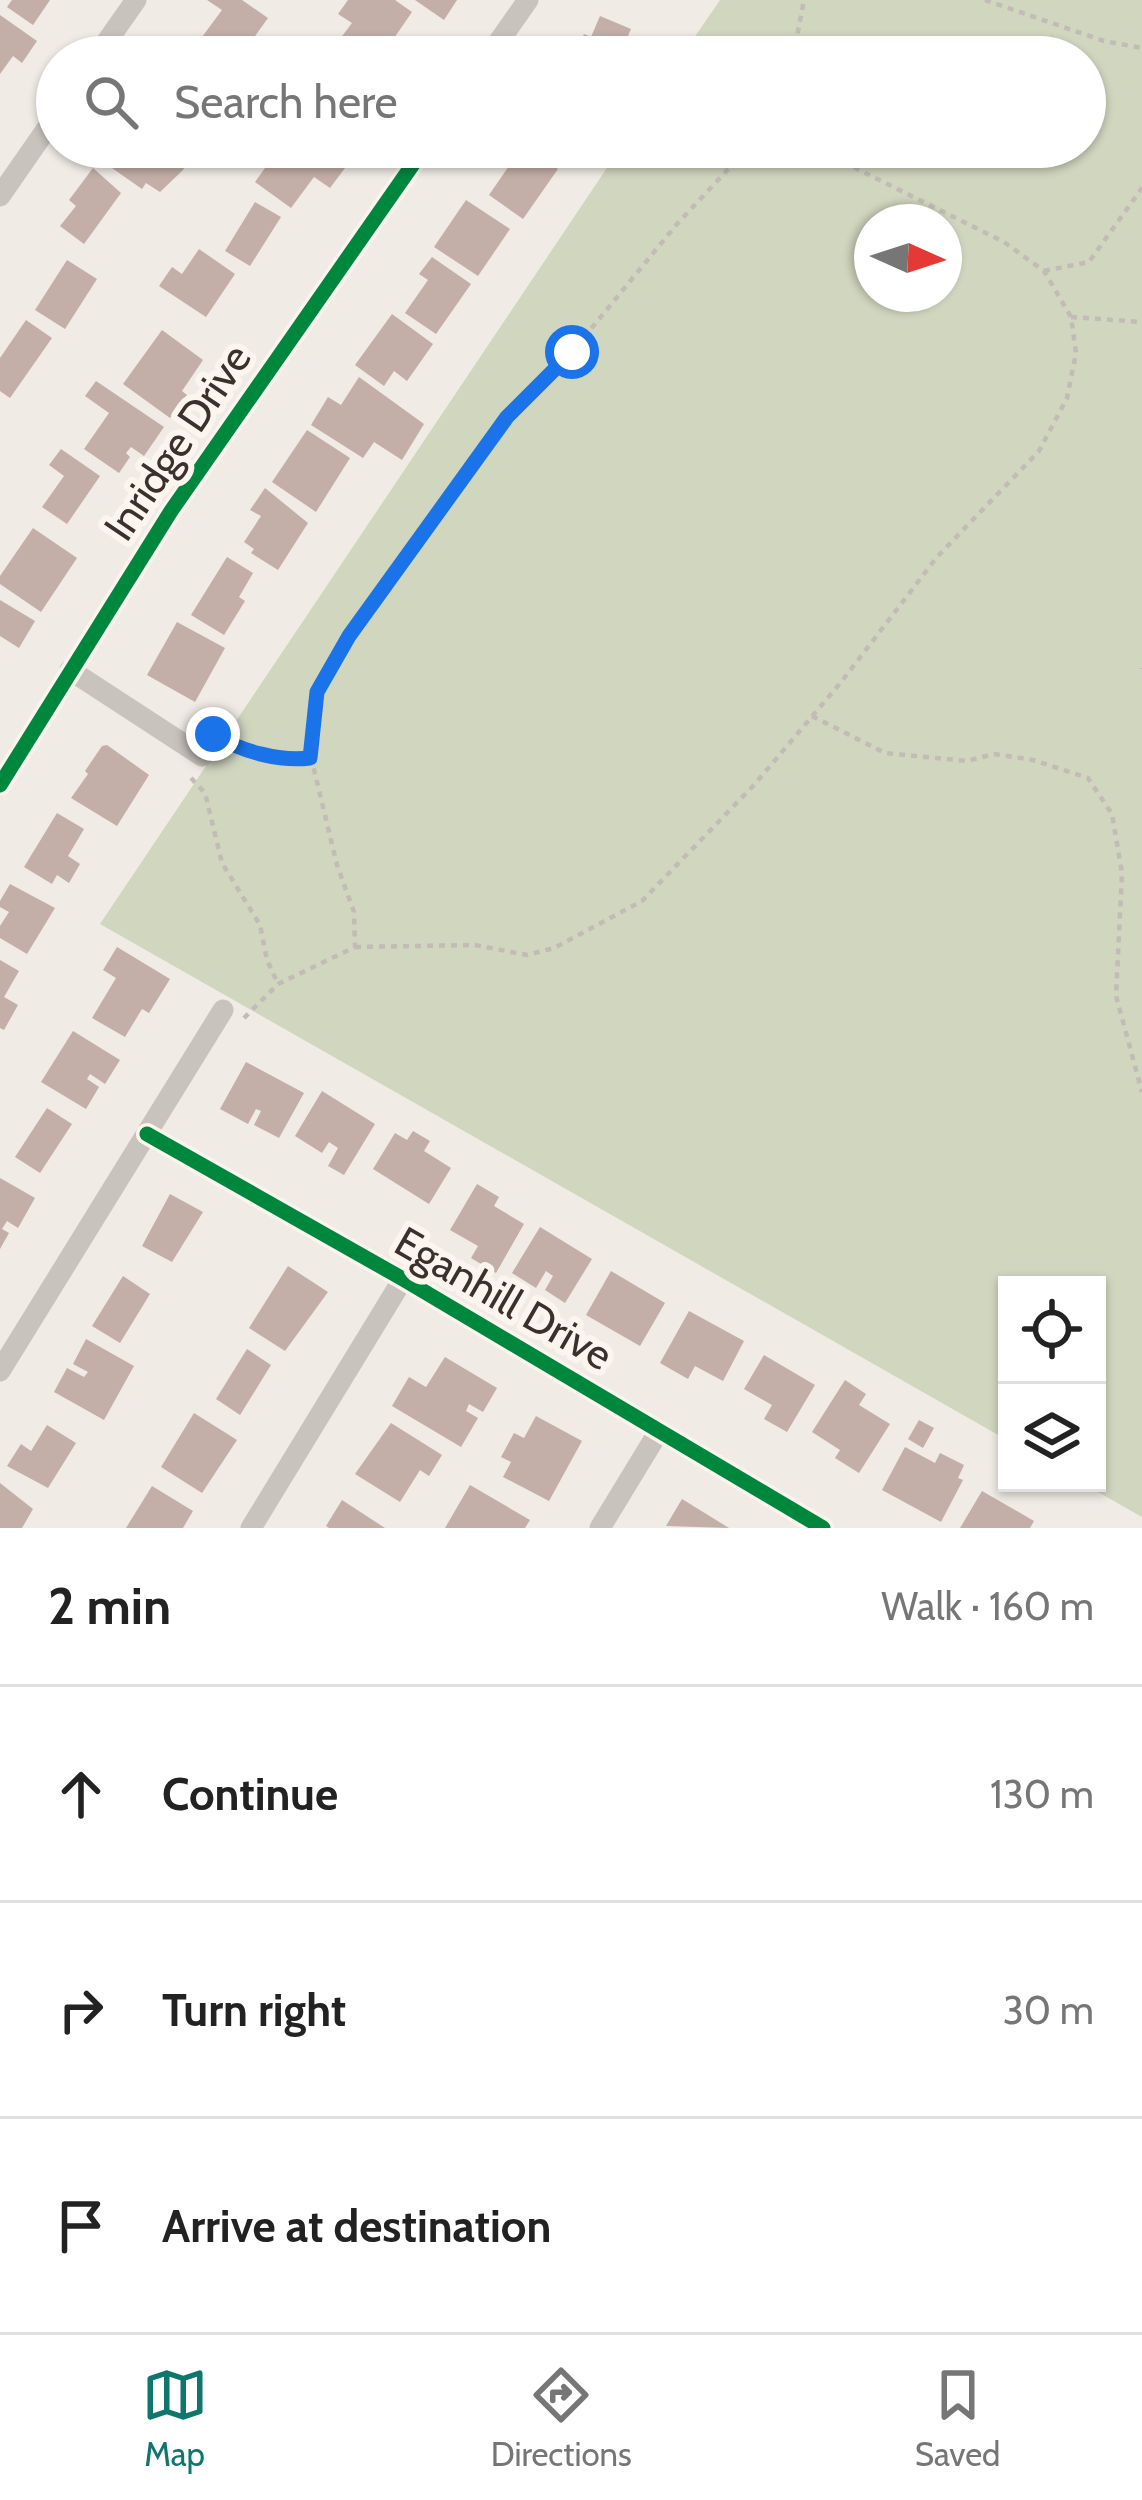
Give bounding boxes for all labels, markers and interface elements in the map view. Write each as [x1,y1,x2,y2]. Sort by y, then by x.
search box [36,36,1106,168]
icon: search [78,69,144,135]
text: Search here [174,75,398,129]
north arrow [854,204,962,312]
route start [545,325,599,379]
street label: Inridge Drive [92,334,262,550]
route end [186,707,240,761]
street label: Eganhill Drive [386,1215,622,1381]
map controls [998,1276,1106,1492]
button: locate [998,1276,1106,1384]
button: layers [998,1384,1106,1492]
text: 2 min [48,1575,171,1637]
text: Walk · 160 m [881,1582,1094,1630]
icon: ahead [48,1761,114,1827]
text: Continue [162,1767,338,1821]
text: 130 m [990,1770,1094,1818]
icon: right [48,1977,114,2043]
text: Turn right [162,1983,346,2037]
text: 30 m [1003,1986,1094,2034]
icon: arrive [48,2193,114,2259]
text: Arrive at destination [162,2199,551,2253]
tab: Map [142,2362,208,2474]
tab: Directions [491,2362,632,2474]
tab: Saved [915,2362,1000,2474]

